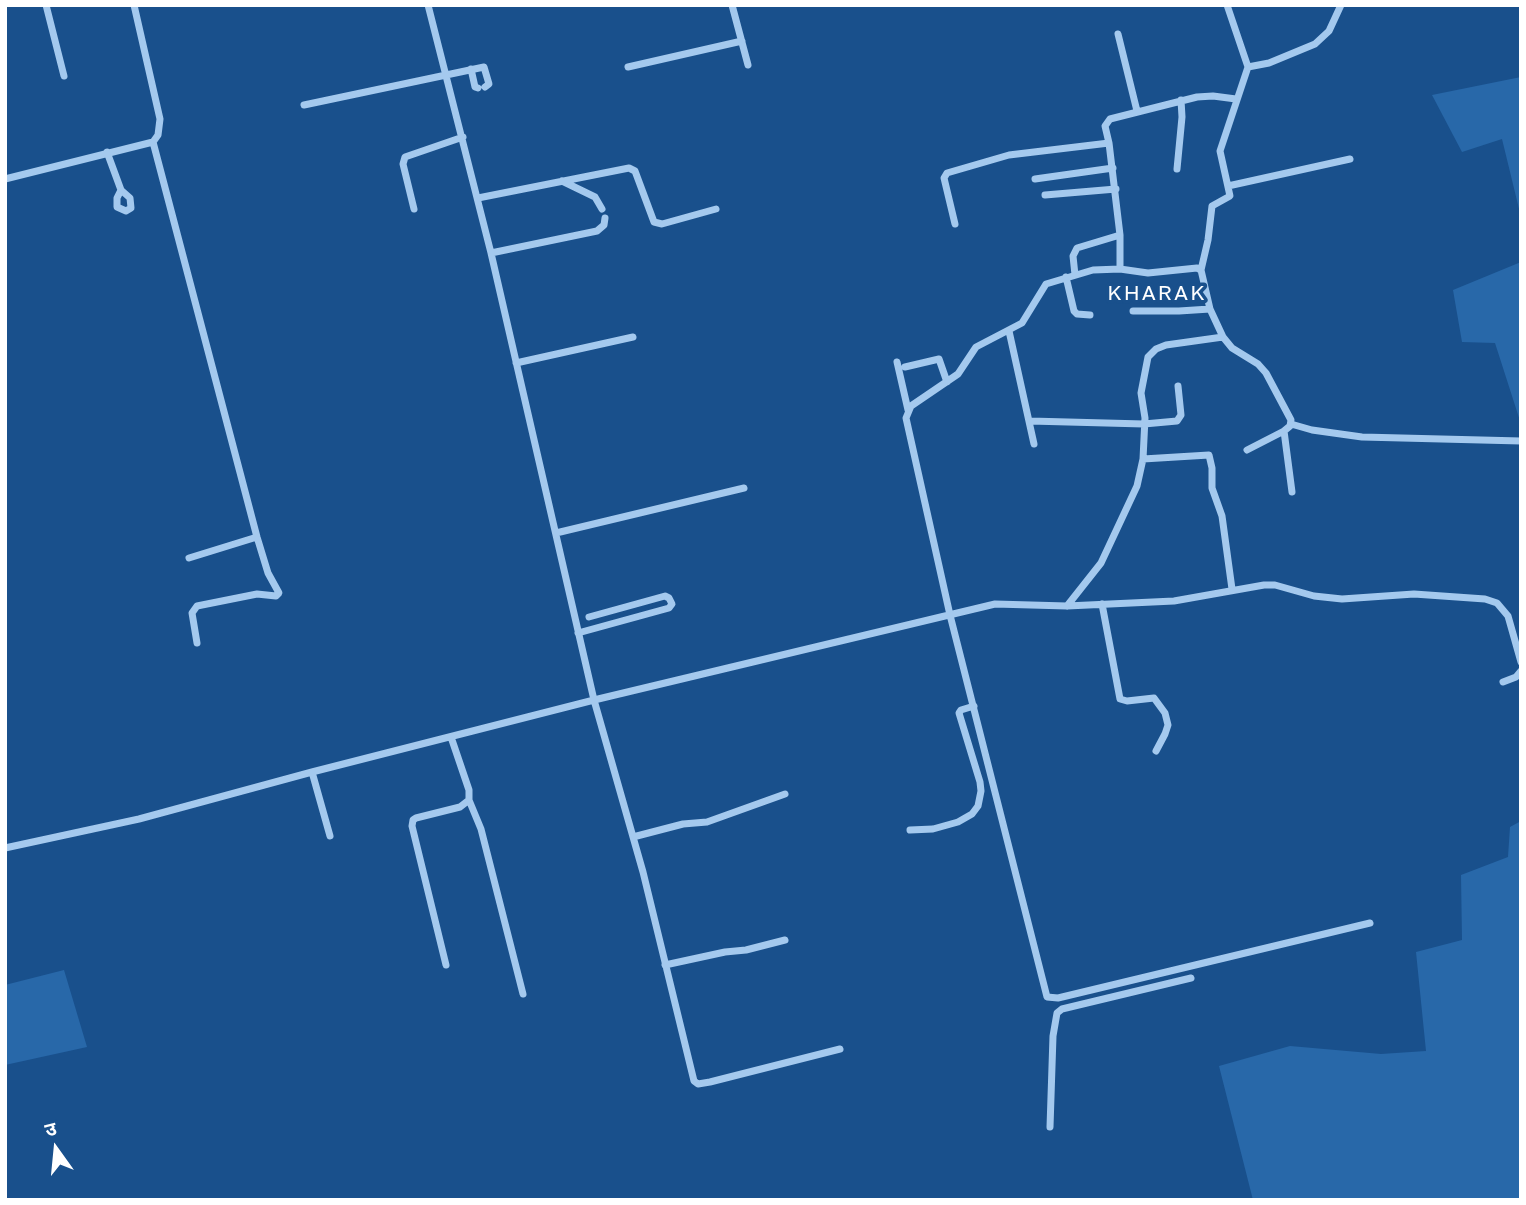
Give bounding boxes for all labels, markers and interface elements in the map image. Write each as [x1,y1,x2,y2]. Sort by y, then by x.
district label: KHARAK [1108,280,1206,306]
north arrow [21,1114,91,1184]
text: उ [42,1116,59,1141]

